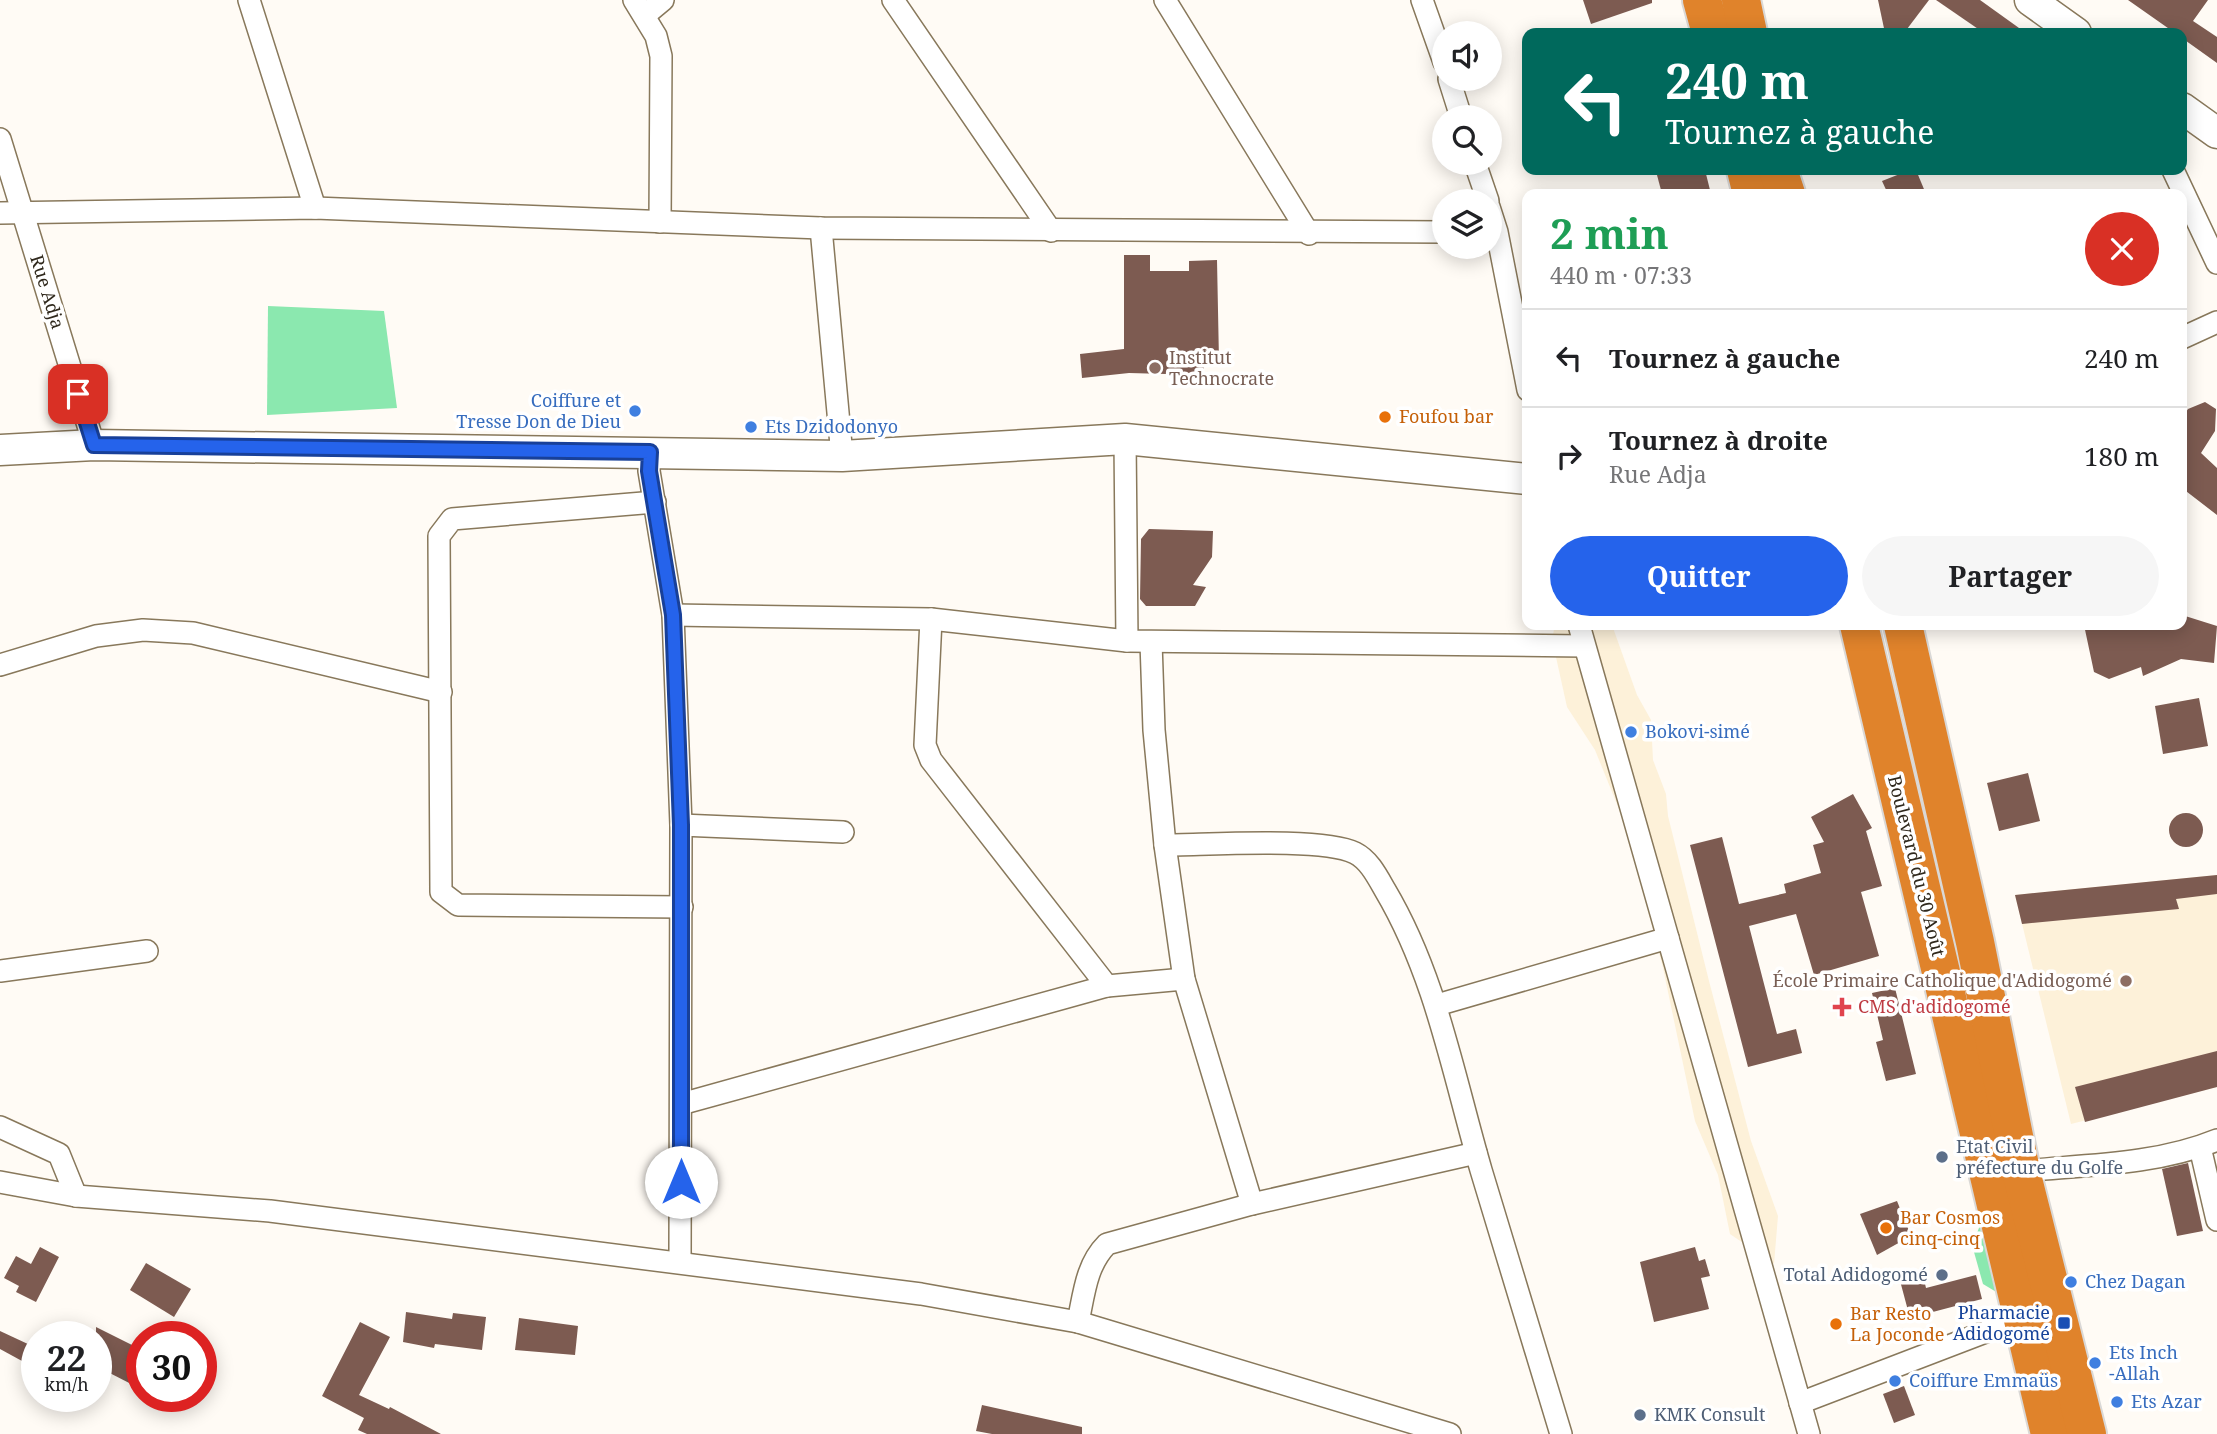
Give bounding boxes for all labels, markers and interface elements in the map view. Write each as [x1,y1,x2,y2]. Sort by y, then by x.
map controls [1432,21,1502,259]
button: sound [1432,21,1502,91]
text: 240 m [1665,47,1809,113]
icon: left [1550,56,1641,147]
button: search [1432,105,1502,175]
text: Tournez à gauche [1665,110,1934,153]
button: layers [1432,189,1502,259]
text: 2 min [1550,204,1669,261]
button: close [2085,212,2159,286]
street label: Rue Adja [25,252,71,332]
text: 440 m · 07:33 [1550,259,1692,291]
icon: left [1550,339,1588,377]
text: Tournez à gauche [1609,340,1840,376]
text: 240 m [2084,340,2159,376]
place label: Institut Technocrate [1169,345,1274,390]
marker: Institut Technocrate [1147,360,1163,376]
pin [48,364,108,424]
icon: arrive [59,375,97,413]
place label: Coiffure et Tresse Don de Dieu [456,388,622,433]
marker: Coiffure et Tresse Don de Dieu [627,403,643,419]
place label: Foufou bar [1399,404,1494,428]
marker: Foufou bar [1377,409,1393,425]
place label: Ets Dzidodonyo [765,414,898,438]
marker: Ets Dzidodonyo [743,419,759,435]
text: Tournez à droite [1609,422,1828,458]
icon: right [1550,437,1588,475]
text: 180 m [2084,438,2159,474]
text: Rue Adja [1609,458,1707,490]
button: Quitter [1550,536,1848,616]
button: Partager [1862,536,2159,616]
place label: Bokovi-simé [1645,719,1750,743]
marker: Bokovi-simé [1623,724,1639,740]
street label: Boulevard du 30 Août [1883,773,1951,959]
place label: École Primaire Catholique d'Adidogomé [1773,968,2112,992]
marker: École Primaire Catholique d'Adidogomé [2118,973,2134,989]
place label: CMS d'adidogomé [1858,994,2011,1018]
marker: CMS d'adidogomé [1832,997,1852,1017]
place label: Etat Civil préfecture du Golfe [1956,1134,2123,1179]
position arrow [644,1145,718,1219]
marker: Etat Civil préfecture du Golfe [1934,1149,1950,1165]
place label: Bar Cosmos cinq-cinq [1900,1205,2000,1250]
marker: Bar Cosmos cinq-cinq [1878,1220,1894,1236]
place label: Total Adidogomé [1783,1262,1928,1286]
marker: Total Adidogomé [1934,1267,1950,1283]
place label: Chez Dagan [2085,1269,2186,1293]
marker: Chez Dagan [2063,1274,2079,1290]
place label: Pharmacie Adidogomé [1953,1300,2050,1345]
place label: Bar Resto La Joconde [1850,1301,1944,1346]
marker: Pharmacie Adidogomé [2056,1315,2072,1331]
marker: Bar Resto La Joconde [1828,1316,1844,1332]
speed limit sign: 30 [126,1321,217,1412]
text: 22 [47,1334,86,1381]
place label: Ets Inch -Allah [2109,1340,2178,1385]
marker: Ets Inch -Allah [2087,1355,2103,1371]
place label: Coiffure Emmaüs [1909,1368,2058,1392]
text: km/h [44,1372,89,1396]
marker: Coiffure Emmaüs [1887,1373,1903,1389]
place label: Ets Azar [2131,1389,2202,1413]
marker: Ets Azar [2109,1394,2125,1410]
place label: KMK Consult [1654,1402,1765,1426]
marker: KMK Consult [1632,1407,1648,1423]

